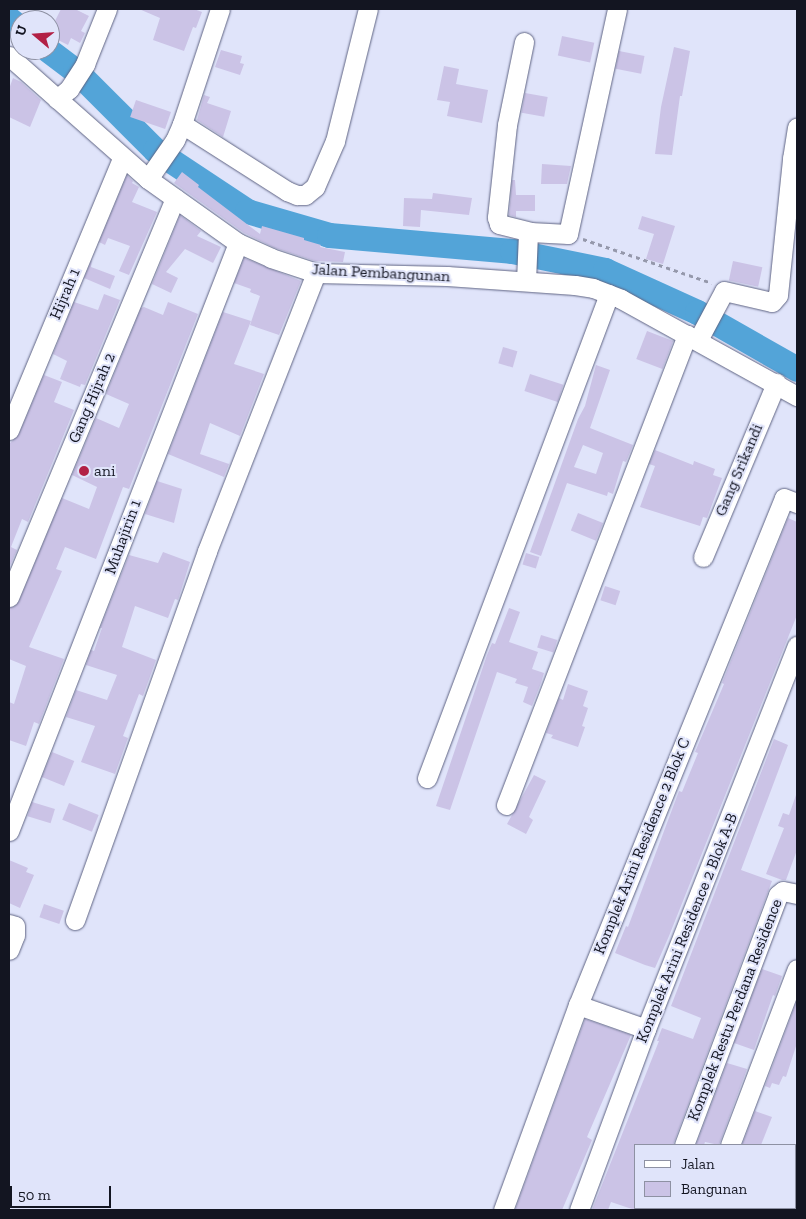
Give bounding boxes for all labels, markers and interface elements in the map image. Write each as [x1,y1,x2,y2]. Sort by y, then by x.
north arrow [10,10,60,60]
text: U [12,23,31,38]
street label: Jalan Pembangunan [311,260,451,286]
street label: Hijrah 1 [46,265,84,323]
street label: Gang Hijrah 2 [64,350,120,446]
street label: Gang Srikandi [711,421,767,519]
place label: ani [94,461,115,481]
marker: ani [78,465,90,477]
street label: Muhajirin 1 [101,497,145,577]
street label: Komplek Arini Residence 2 Blok C [590,735,694,957]
street label: Komplek Arini Residence 2 Blok A-B [632,810,742,1046]
street label: Komplek Restu Perdana Residence [684,896,786,1124]
legend [634,1144,796,1209]
text: Jalan [681,1155,715,1173]
scale bar [12,1176,114,1208]
text: Bangunan [681,1180,747,1198]
text: 50 m [18,1186,51,1204]

